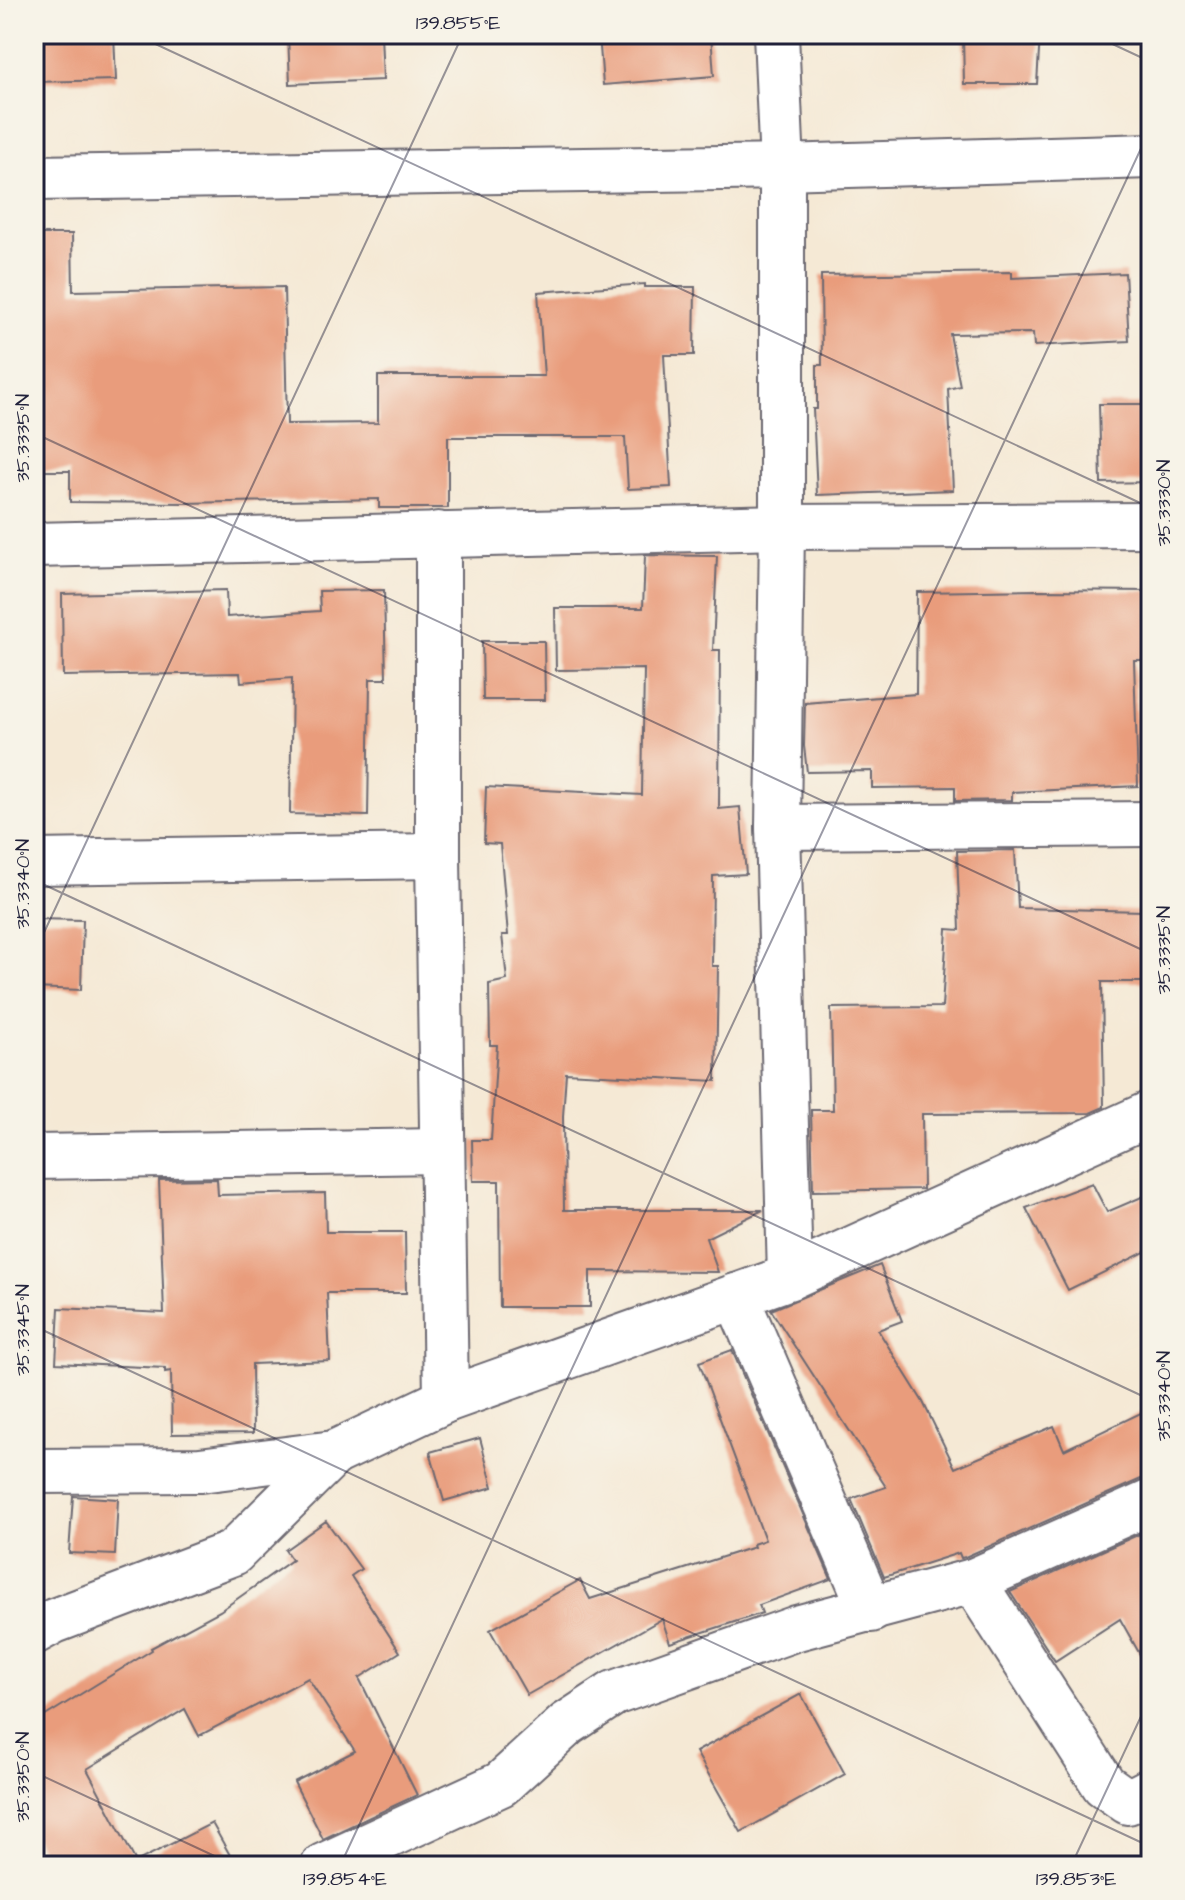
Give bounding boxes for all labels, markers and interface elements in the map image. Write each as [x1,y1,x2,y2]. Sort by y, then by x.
text: 139.855°E [416,9,500,37]
text: 35.3335°N [9,394,37,482]
text: 35.3330°N [1150,459,1178,547]
text: 35.3340°N [9,839,37,929]
text: 35.3335°N [1150,906,1178,994]
text: 35.3345°N [9,1284,37,1376]
text: 35.3340°N [1150,1351,1178,1441]
text: 35.3350°N [9,1731,37,1823]
text: 139.854°E [303,1865,387,1893]
text: 139.853°E [1036,1865,1116,1893]

